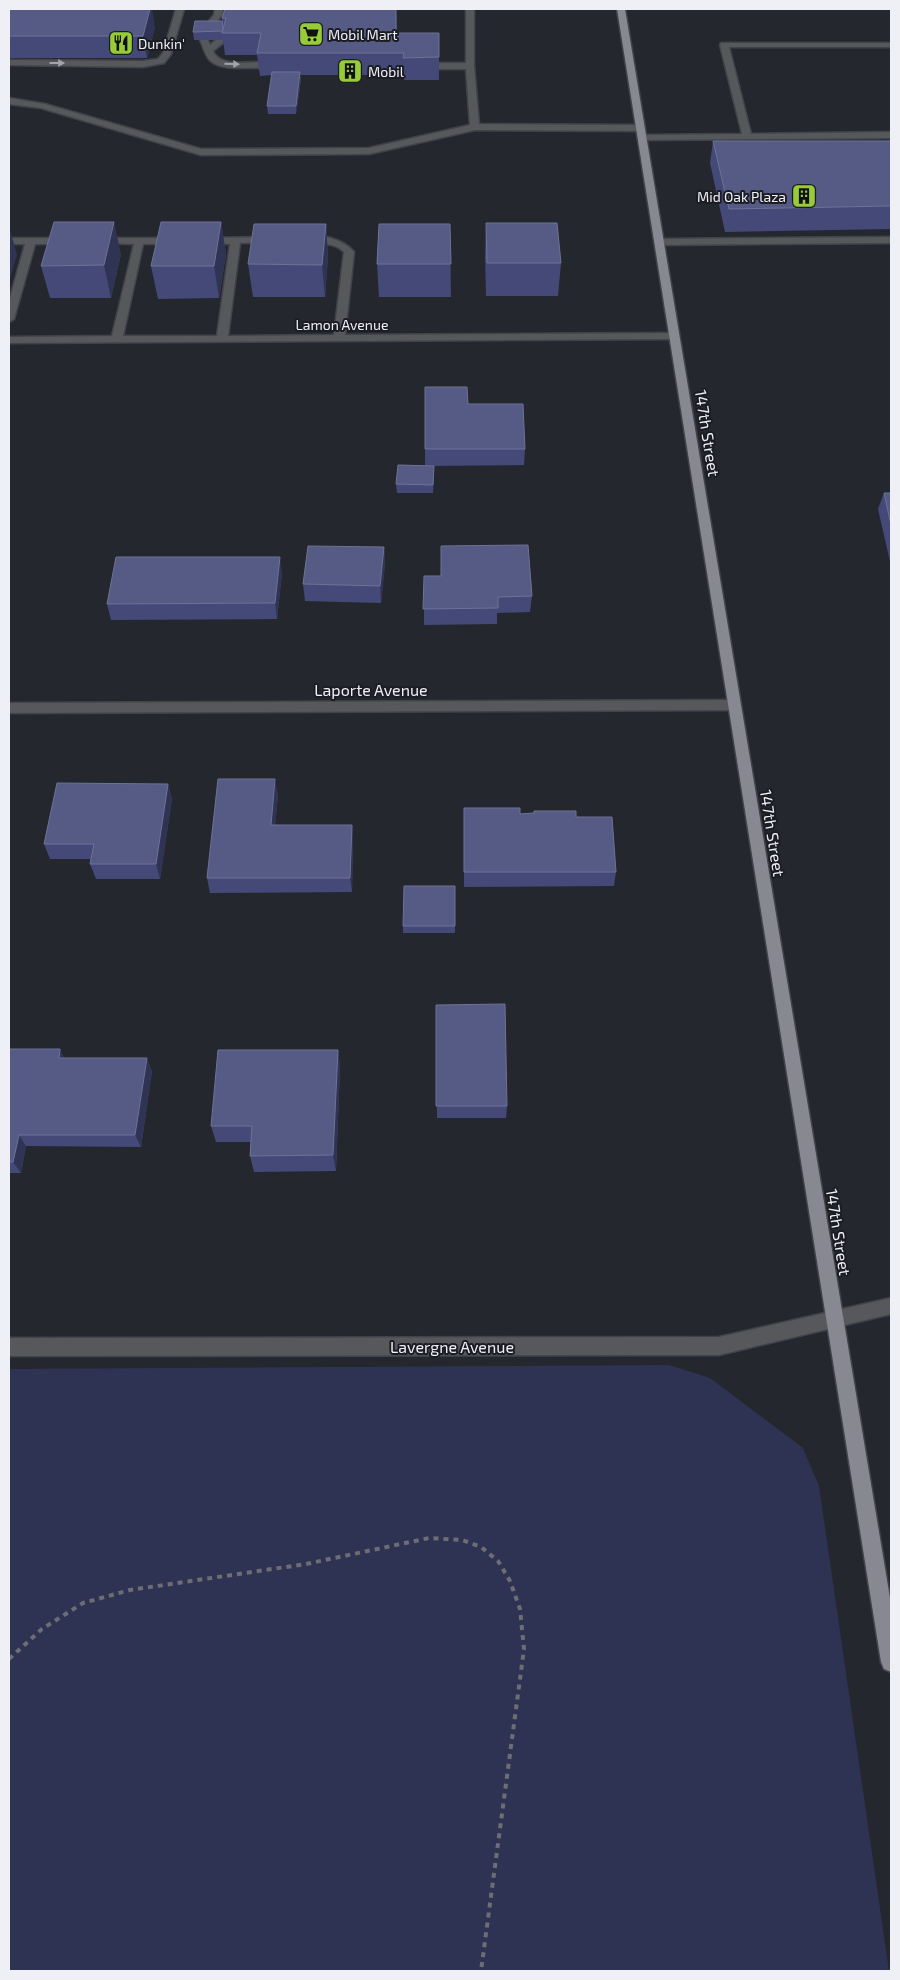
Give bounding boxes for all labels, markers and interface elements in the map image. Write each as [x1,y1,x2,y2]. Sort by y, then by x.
supermarket icon: Mobil Mart [298,21,324,47]
place label: Mobil Mart [328,26,398,43]
restaurant icon: Dunkin' [108,30,134,56]
place label: Dunkin' [138,35,185,52]
building icon: Mobil [337,58,363,84]
one-way arrow [50,60,66,68]
one-way arrow [224,60,240,68]
place label: Mobil [368,63,405,80]
building icon: Mid Oak Plaza [791,183,817,209]
place label: Mid Oak Plaza [697,188,786,205]
street label: Lamon Avenue [296,316,388,333]
street label: 147th Street [692,388,724,478]
street label: Laporte Avenue [314,680,428,699]
street label: 147th Street [757,788,789,878]
street label: 147th Street [823,1187,855,1277]
street label: Lavergne Avenue [390,1337,514,1356]

